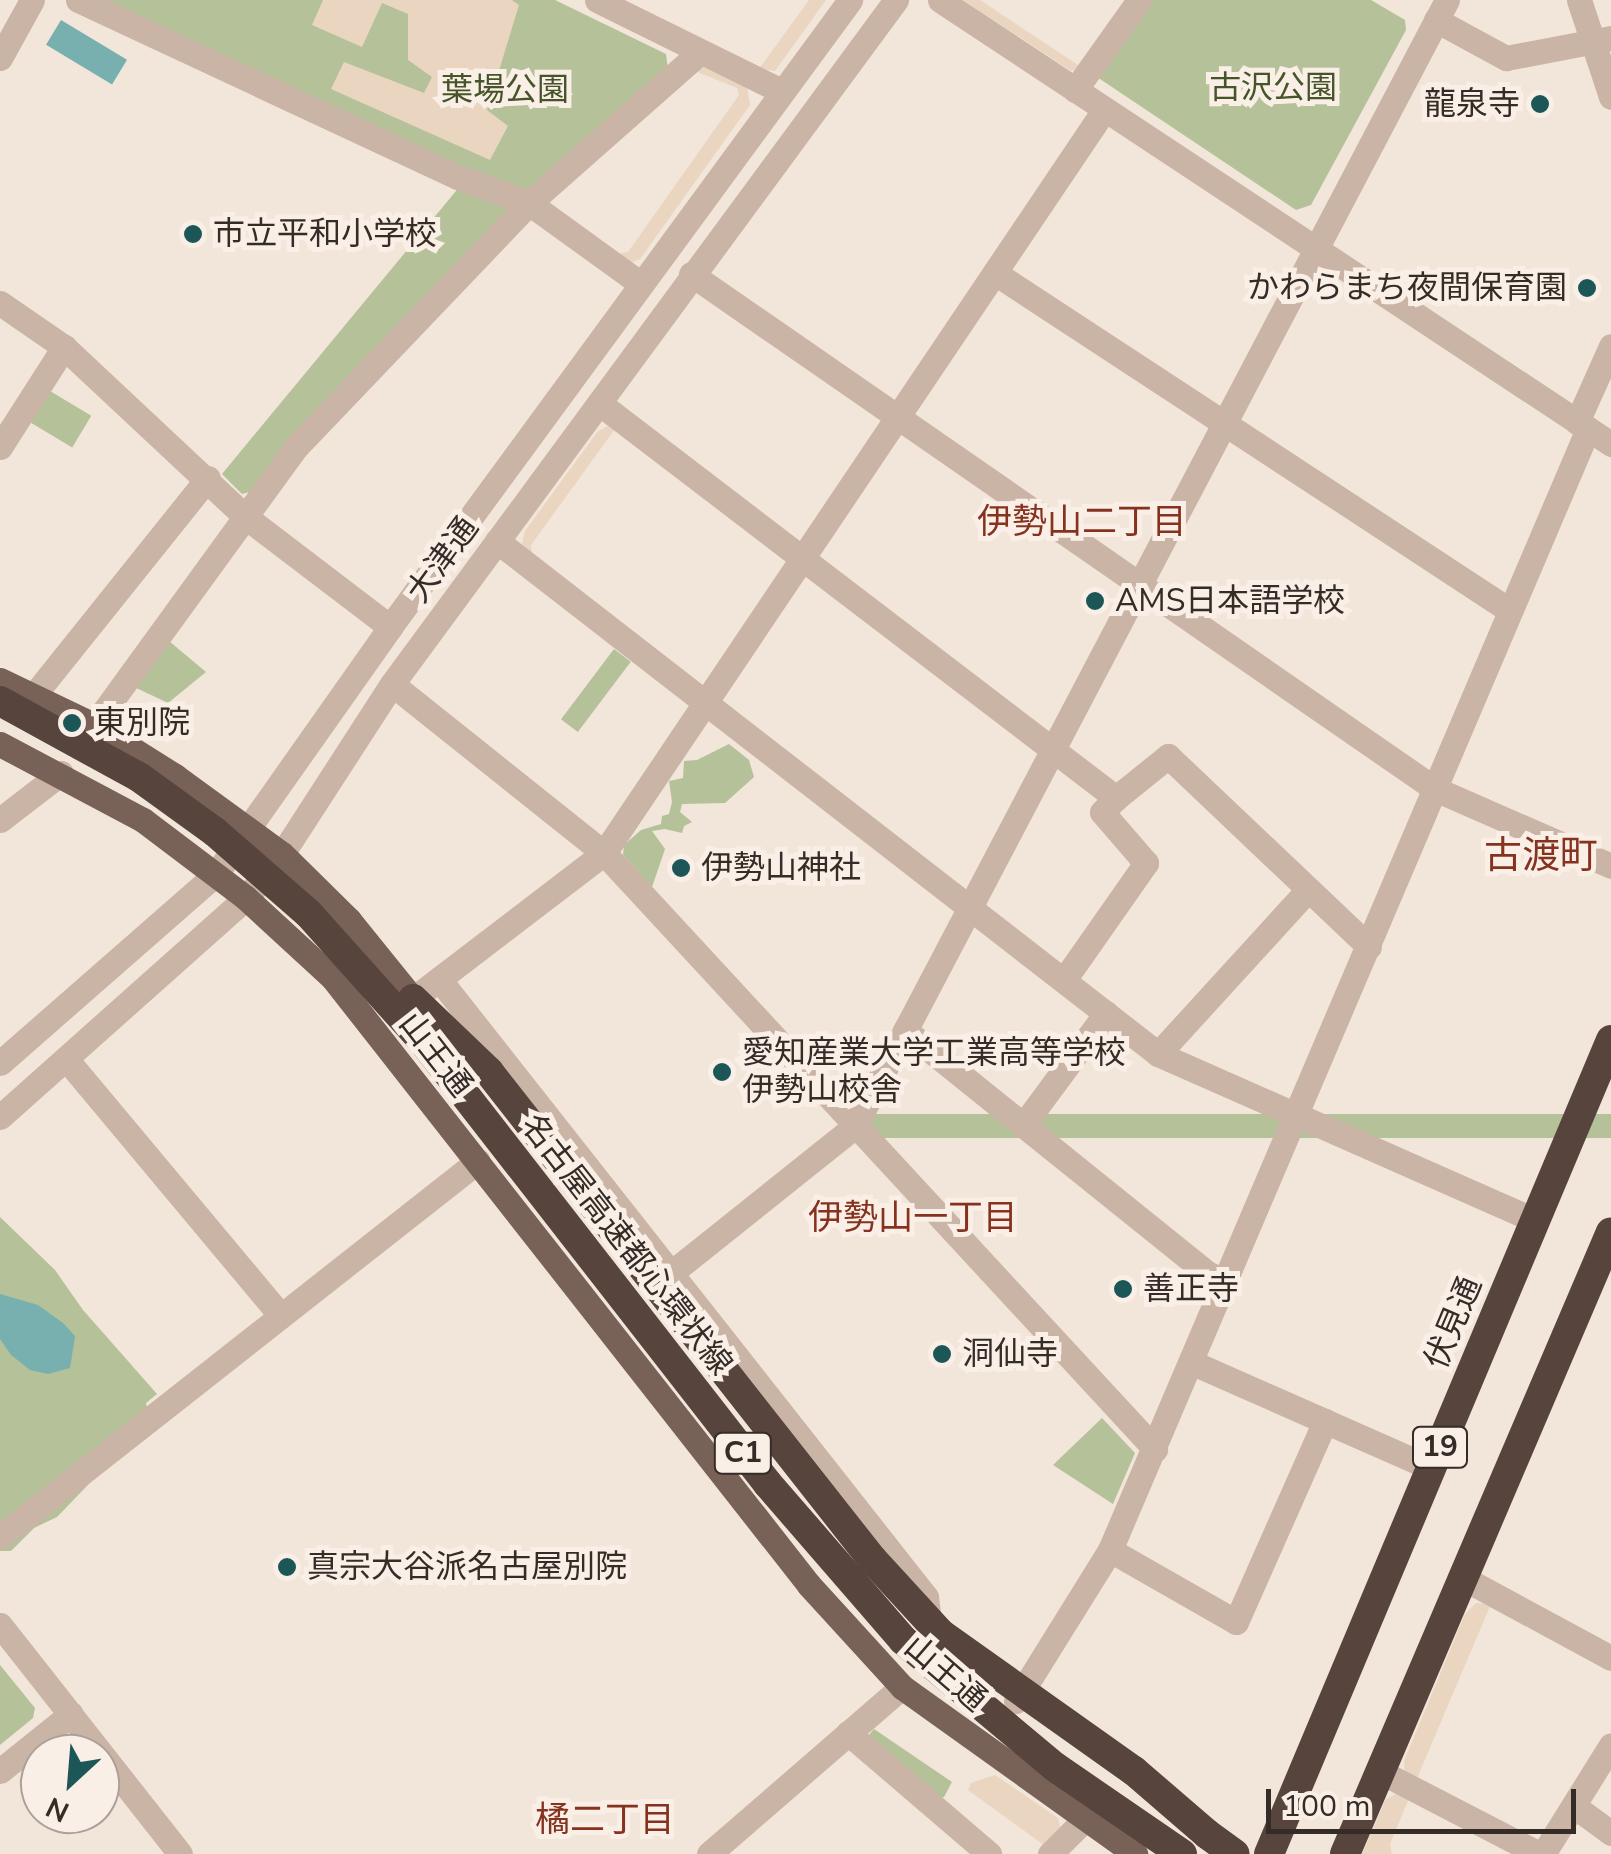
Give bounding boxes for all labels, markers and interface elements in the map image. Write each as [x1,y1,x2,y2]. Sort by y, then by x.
park label: 古沢公園 [1209,69,1337,107]
park label: 葉場公園 [441,71,569,109]
place label: 龍泉寺 [1424,85,1520,123]
marker: 龍泉寺 [1529,93,1551,115]
place label: 市立平和小学校 [213,215,437,253]
marker: 市立平和小学校 [182,223,204,245]
place label: かわらまち夜間保育園 [1247,269,1567,307]
marker: かわらまち夜間保育園 [1576,277,1598,299]
district label: 伊勢山二丁目 [977,501,1187,543]
street label: 大津通 [399,510,487,610]
place label: AMS日本語学校 [1115,582,1345,620]
marker: AMS日本語学校 [1084,590,1106,612]
place label: 東別院 [94,704,190,742]
marker: 東別院 [59,710,85,736]
district label: 古渡町 [1484,833,1598,879]
place label: 伊勢山神社 [701,849,861,887]
marker: 伊勢山神社 [670,857,692,879]
street label: 山王通 [390,1005,480,1105]
place label: 愛知産業大学工業高等学校 伊勢山校舎 [742,1035,1126,1110]
marker: 愛知産業大学工業高等学校 伊勢山校舎 [711,1061,733,1083]
street label: 名古屋高速都心環状線 [512,1107,740,1383]
district label: 伊勢山一丁目 [808,1197,1018,1239]
place label: 善正寺 [1143,1270,1239,1308]
street label: 伏見通 [1418,1271,1490,1375]
marker: 善正寺 [1112,1278,1134,1300]
place label: 洞仙寺 [962,1335,1058,1373]
marker: 洞仙寺 [931,1343,953,1365]
road number: 19 [1410,1422,1470,1472]
road number: C1 [713,1428,773,1478]
place label: 真宗大谷派名古屋別院 [307,1548,627,1586]
marker: 真宗大谷派名古屋別院 [276,1556,298,1578]
street label: 山王通 [896,1628,994,1720]
north arrow [20,1734,120,1834]
scale bar [1271,1769,1581,1831]
text: 100 m [1283,1786,1370,1827]
text: N [40,1788,75,1831]
district label: 橘二丁目 [535,1799,675,1841]

